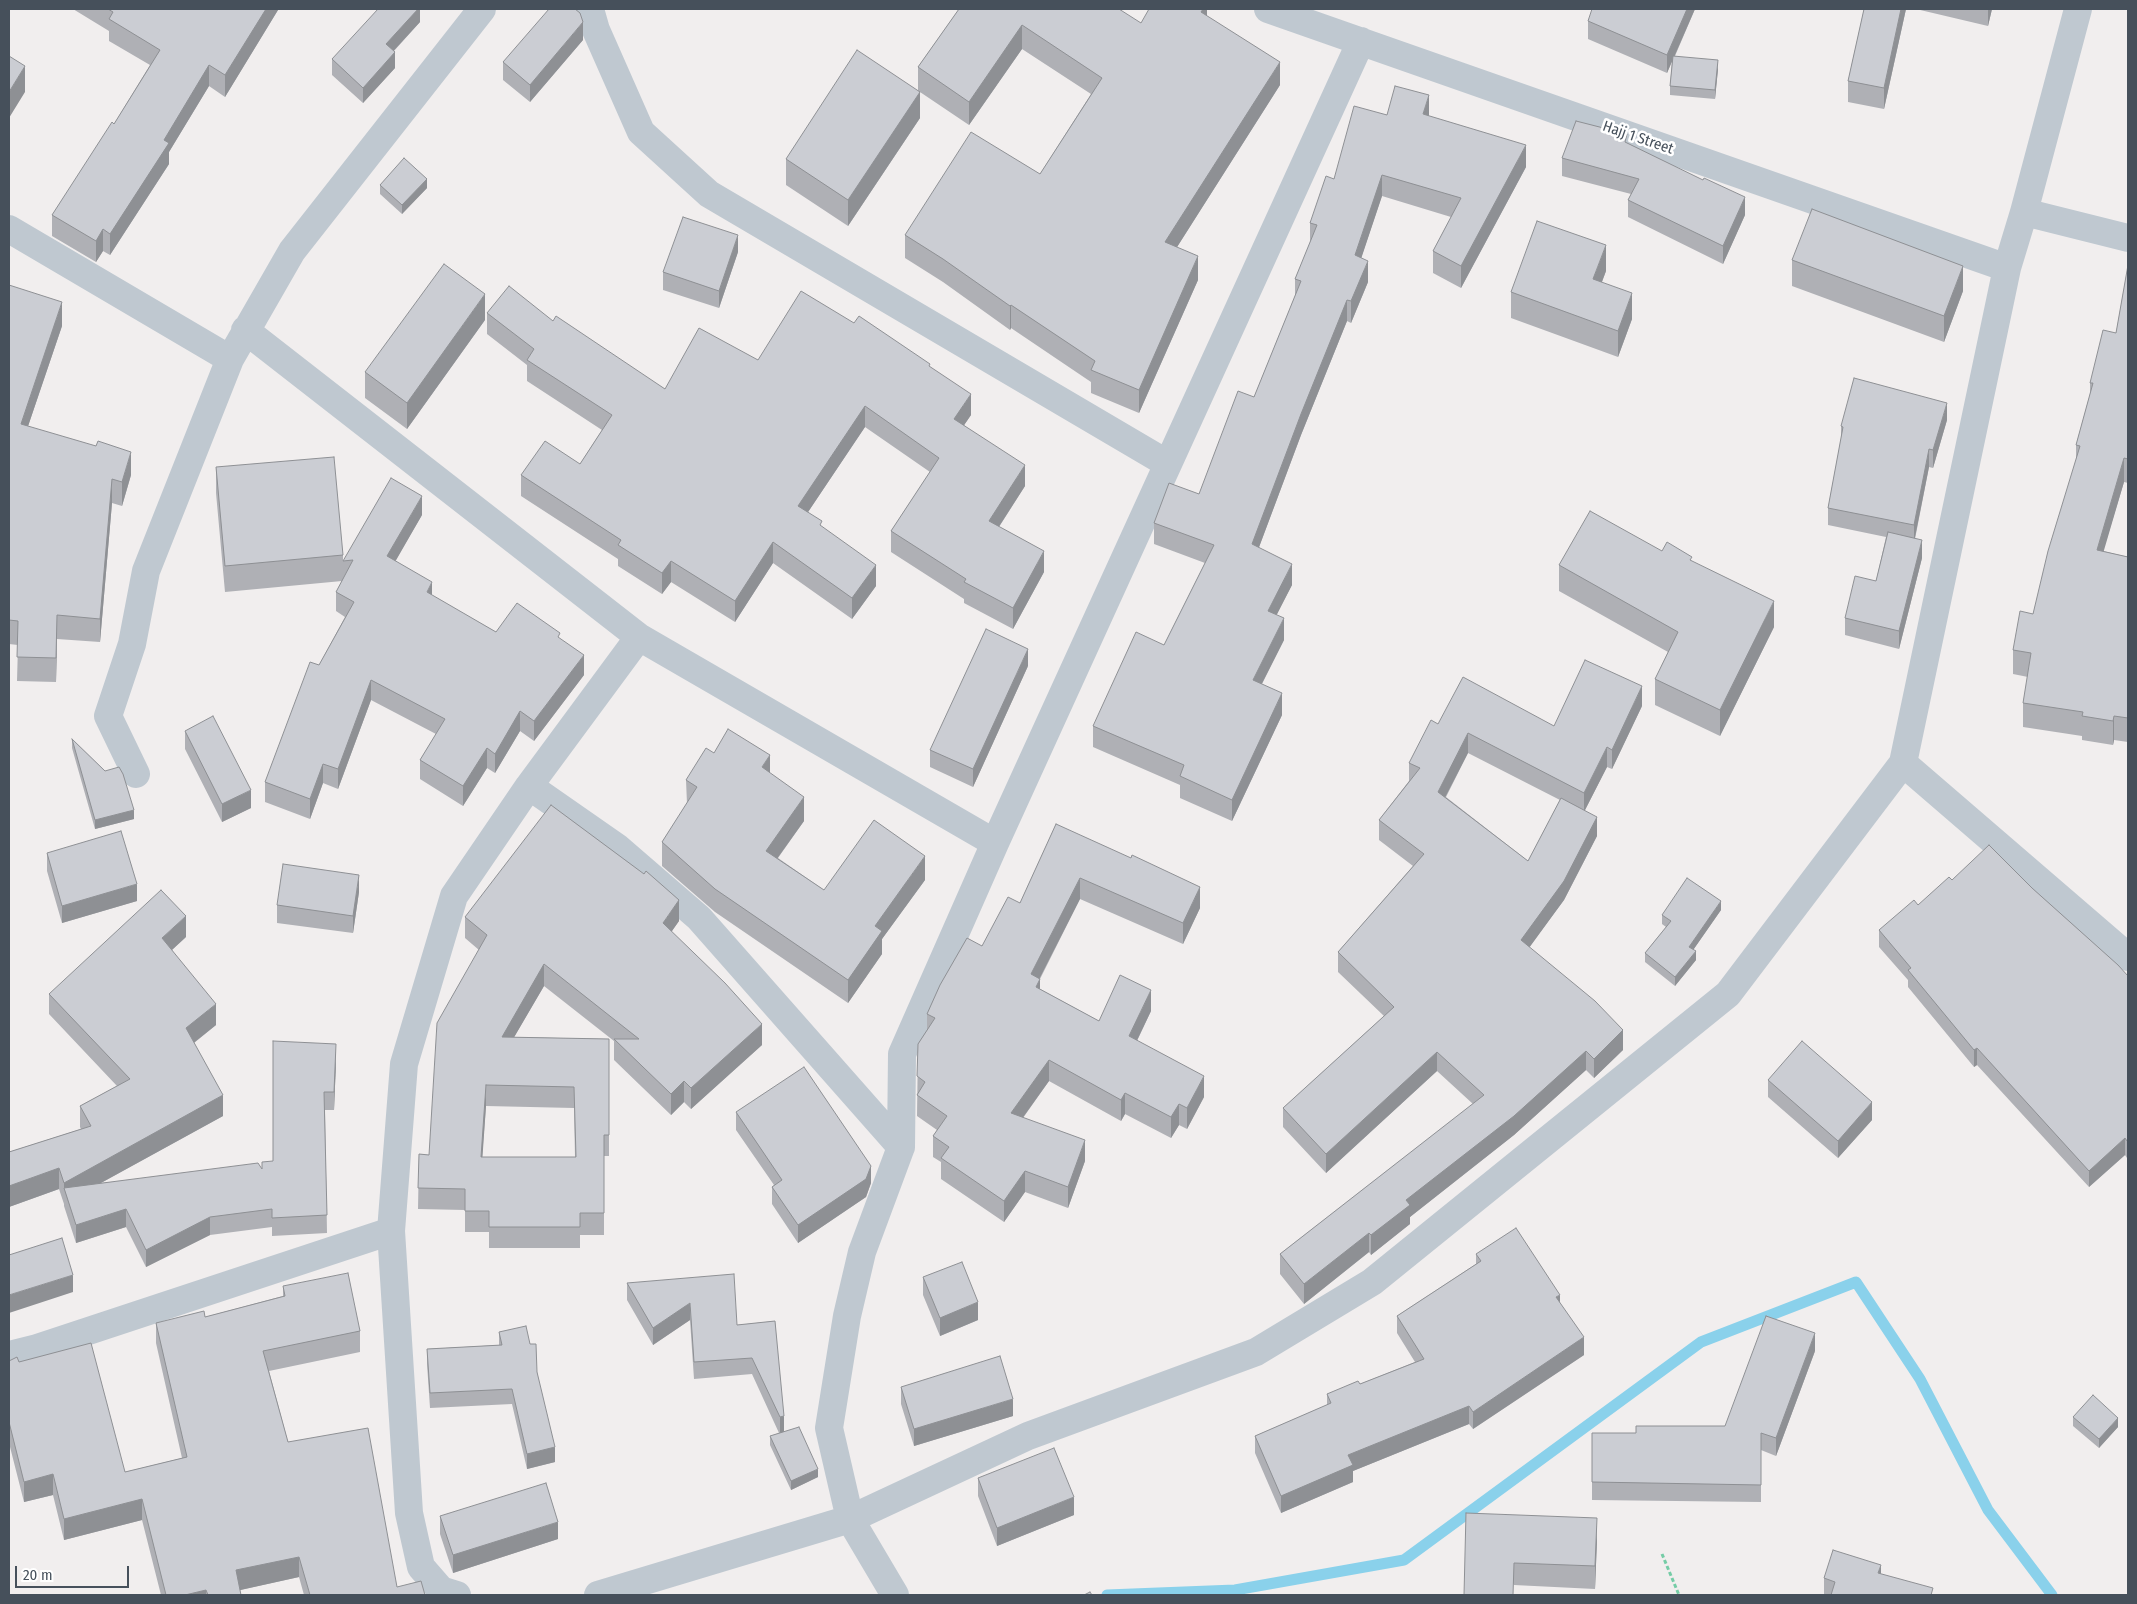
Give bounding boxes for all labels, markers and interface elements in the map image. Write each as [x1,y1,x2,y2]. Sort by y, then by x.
street label: Hajj 1 Street [1600,118,1676,158]
scale bar [18,1556,131,1588]
text: 20 m [23,1566,53,1584]

